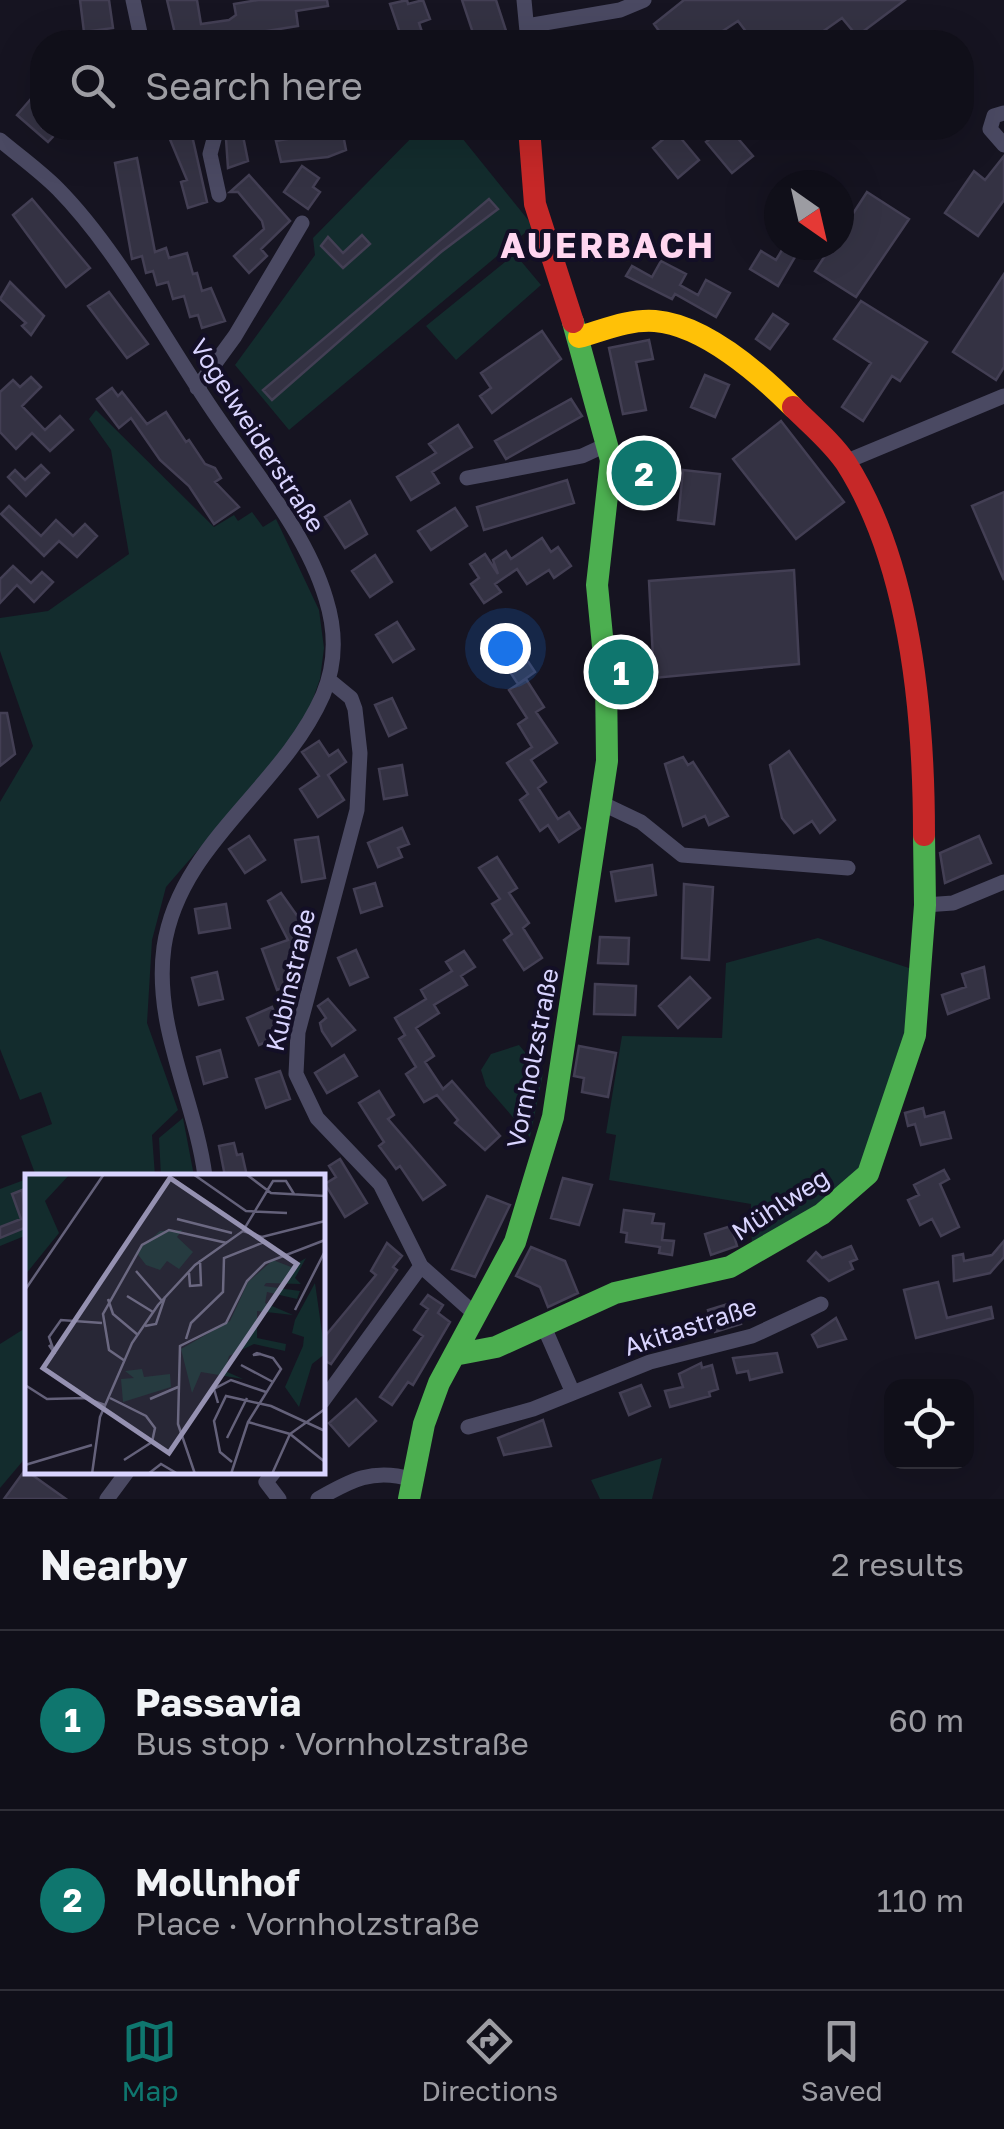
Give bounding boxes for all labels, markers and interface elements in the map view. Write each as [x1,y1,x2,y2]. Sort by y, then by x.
search box [30,30,974,140]
icon: search [65,58,120,113]
text: Search here [145,63,363,108]
north arrow [764,170,854,260]
district label: AUERBACH [500,224,716,266]
street label: Vogelweiderstraße [184,332,332,538]
pin: 2 [612,436,676,510]
your location [480,623,531,674]
pin: 1 [588,634,654,710]
street label: Kubinstraße [259,906,321,1054]
street label: Vornholzstraße [499,965,565,1151]
street label: Mühlweg [726,1161,834,1247]
inset map [25,1174,325,1474]
street label: Akitastraße [620,1290,760,1362]
map controls [884,1379,974,1469]
button: locate [884,1379,974,1469]
text: Nearby [40,1539,188,1589]
text: 2 results [831,1545,964,1583]
text: Passavia [135,1679,301,1724]
text: 1 [64,1701,81,1739]
text: 60 m [888,1701,964,1739]
text: Bus stop · Vornholzstraße [135,1724,529,1762]
text: Mollnhof [135,1859,300,1904]
text: 2 [63,1881,82,1919]
text: 110 m [877,1881,964,1919]
text: Place · Vornholzstraße [135,1904,480,1942]
tab: Map [121,2014,179,2107]
tab: Directions [421,2014,558,2107]
tab: Saved [801,2014,883,2107]

